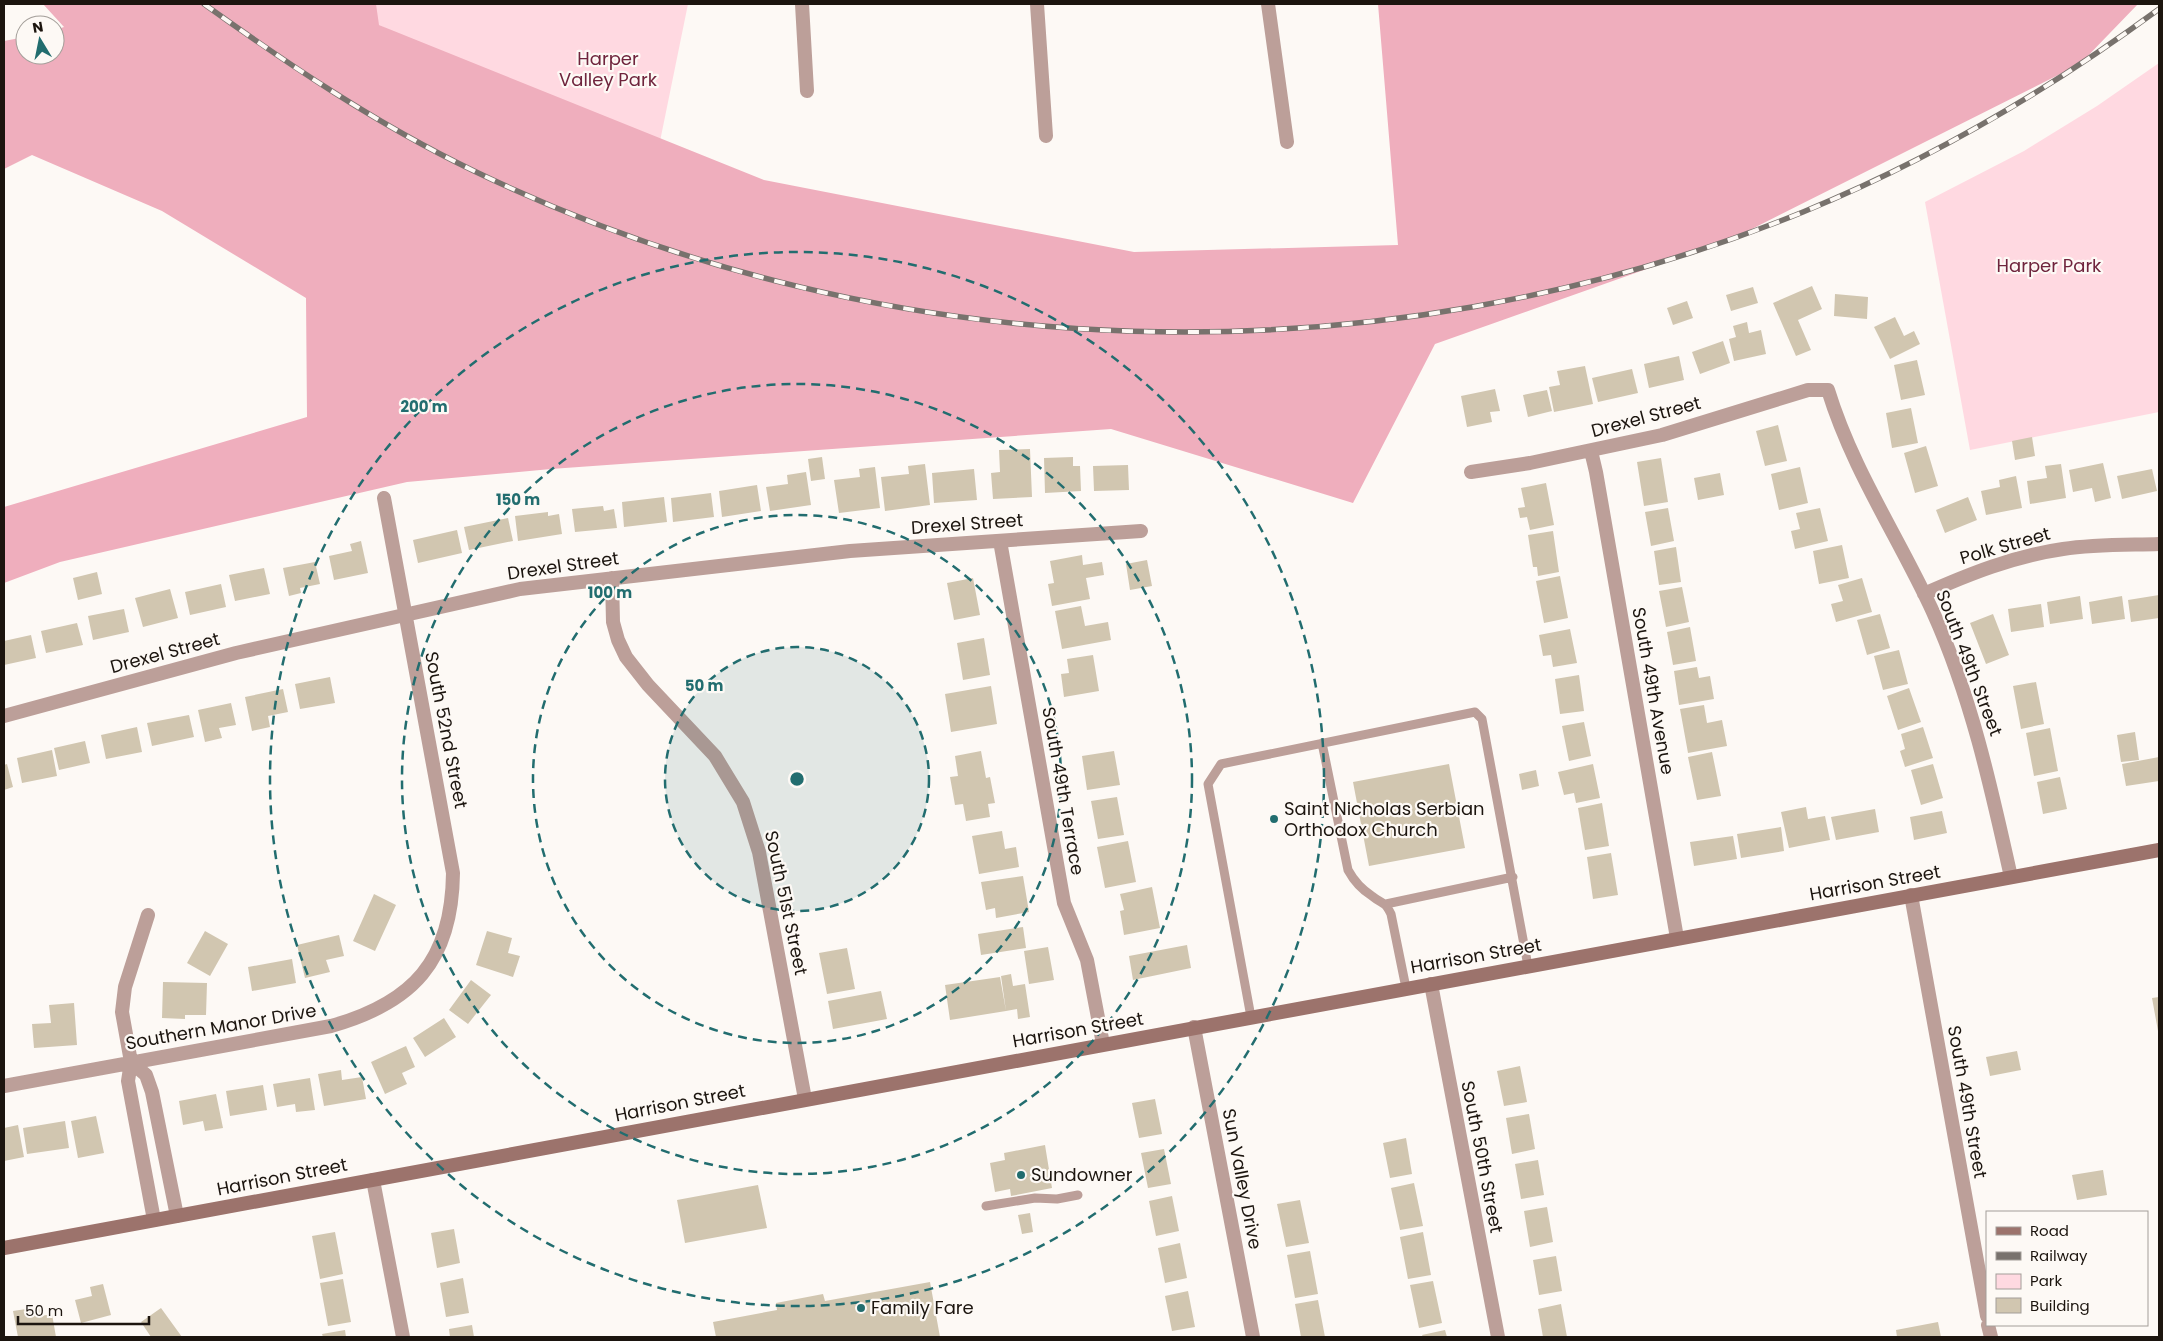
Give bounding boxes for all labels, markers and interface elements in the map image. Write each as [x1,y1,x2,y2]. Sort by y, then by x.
north arrow [15,15,65,65]
text: N [31,16,45,38]
park label: Harper Valley Park [559,46,658,92]
park label: Harper Park [1997,253,2102,278]
street label: Drexel Street [1588,390,1703,443]
text: 200 m [400,396,448,417]
text: 150 m [496,489,540,510]
street label: Drexel Street [910,507,1024,540]
street label: Polk Street [1957,521,2053,570]
street label: Drexel Street [506,545,620,586]
text: 100 m [588,582,632,603]
street label: South 49th Street [1930,586,2009,740]
street label: South 49th Avenue [1626,605,1681,777]
street label: Drexel Street [107,626,222,679]
street label: South 52nd Street [419,649,474,810]
text: 50 m [685,675,723,696]
street label: South 49th Terrace [1036,705,1091,877]
centre of rings [788,770,806,788]
place label: Saint Nicholas Serbian Orthodox Church [1284,796,1485,842]
marker: Saint Nicholas Serbian Orthodox Church [1268,813,1280,825]
street label: South 51st Street [759,828,814,977]
street label: Harrison Street [1808,859,1942,906]
street label: Harrison Street [1409,932,1543,979]
street label: Southern Manor Drive [124,997,318,1056]
street label: Harrison Street [1011,1006,1145,1053]
street label: South 49th Street [1942,1024,1993,1180]
street label: Harrison Street [613,1078,747,1127]
street label: South 50th Street [1455,1079,1510,1235]
street label: Sun Valley Drive [1217,1106,1268,1251]
street label: Harrison Street [215,1152,349,1201]
place label: Sundowner [1031,1162,1133,1187]
marker: Sundowner [1015,1169,1027,1181]
legend [1986,1211,2148,1326]
text: Road [2030,1220,2069,1241]
text: Railway [2030,1245,2088,1266]
text: Park [2030,1270,2062,1291]
scale bar [18,1294,149,1326]
place label: Family Fare [871,1295,974,1320]
text: Building [2030,1295,2090,1316]
text: 50 m [25,1300,63,1321]
marker: Family Fare [855,1302,867,1314]

